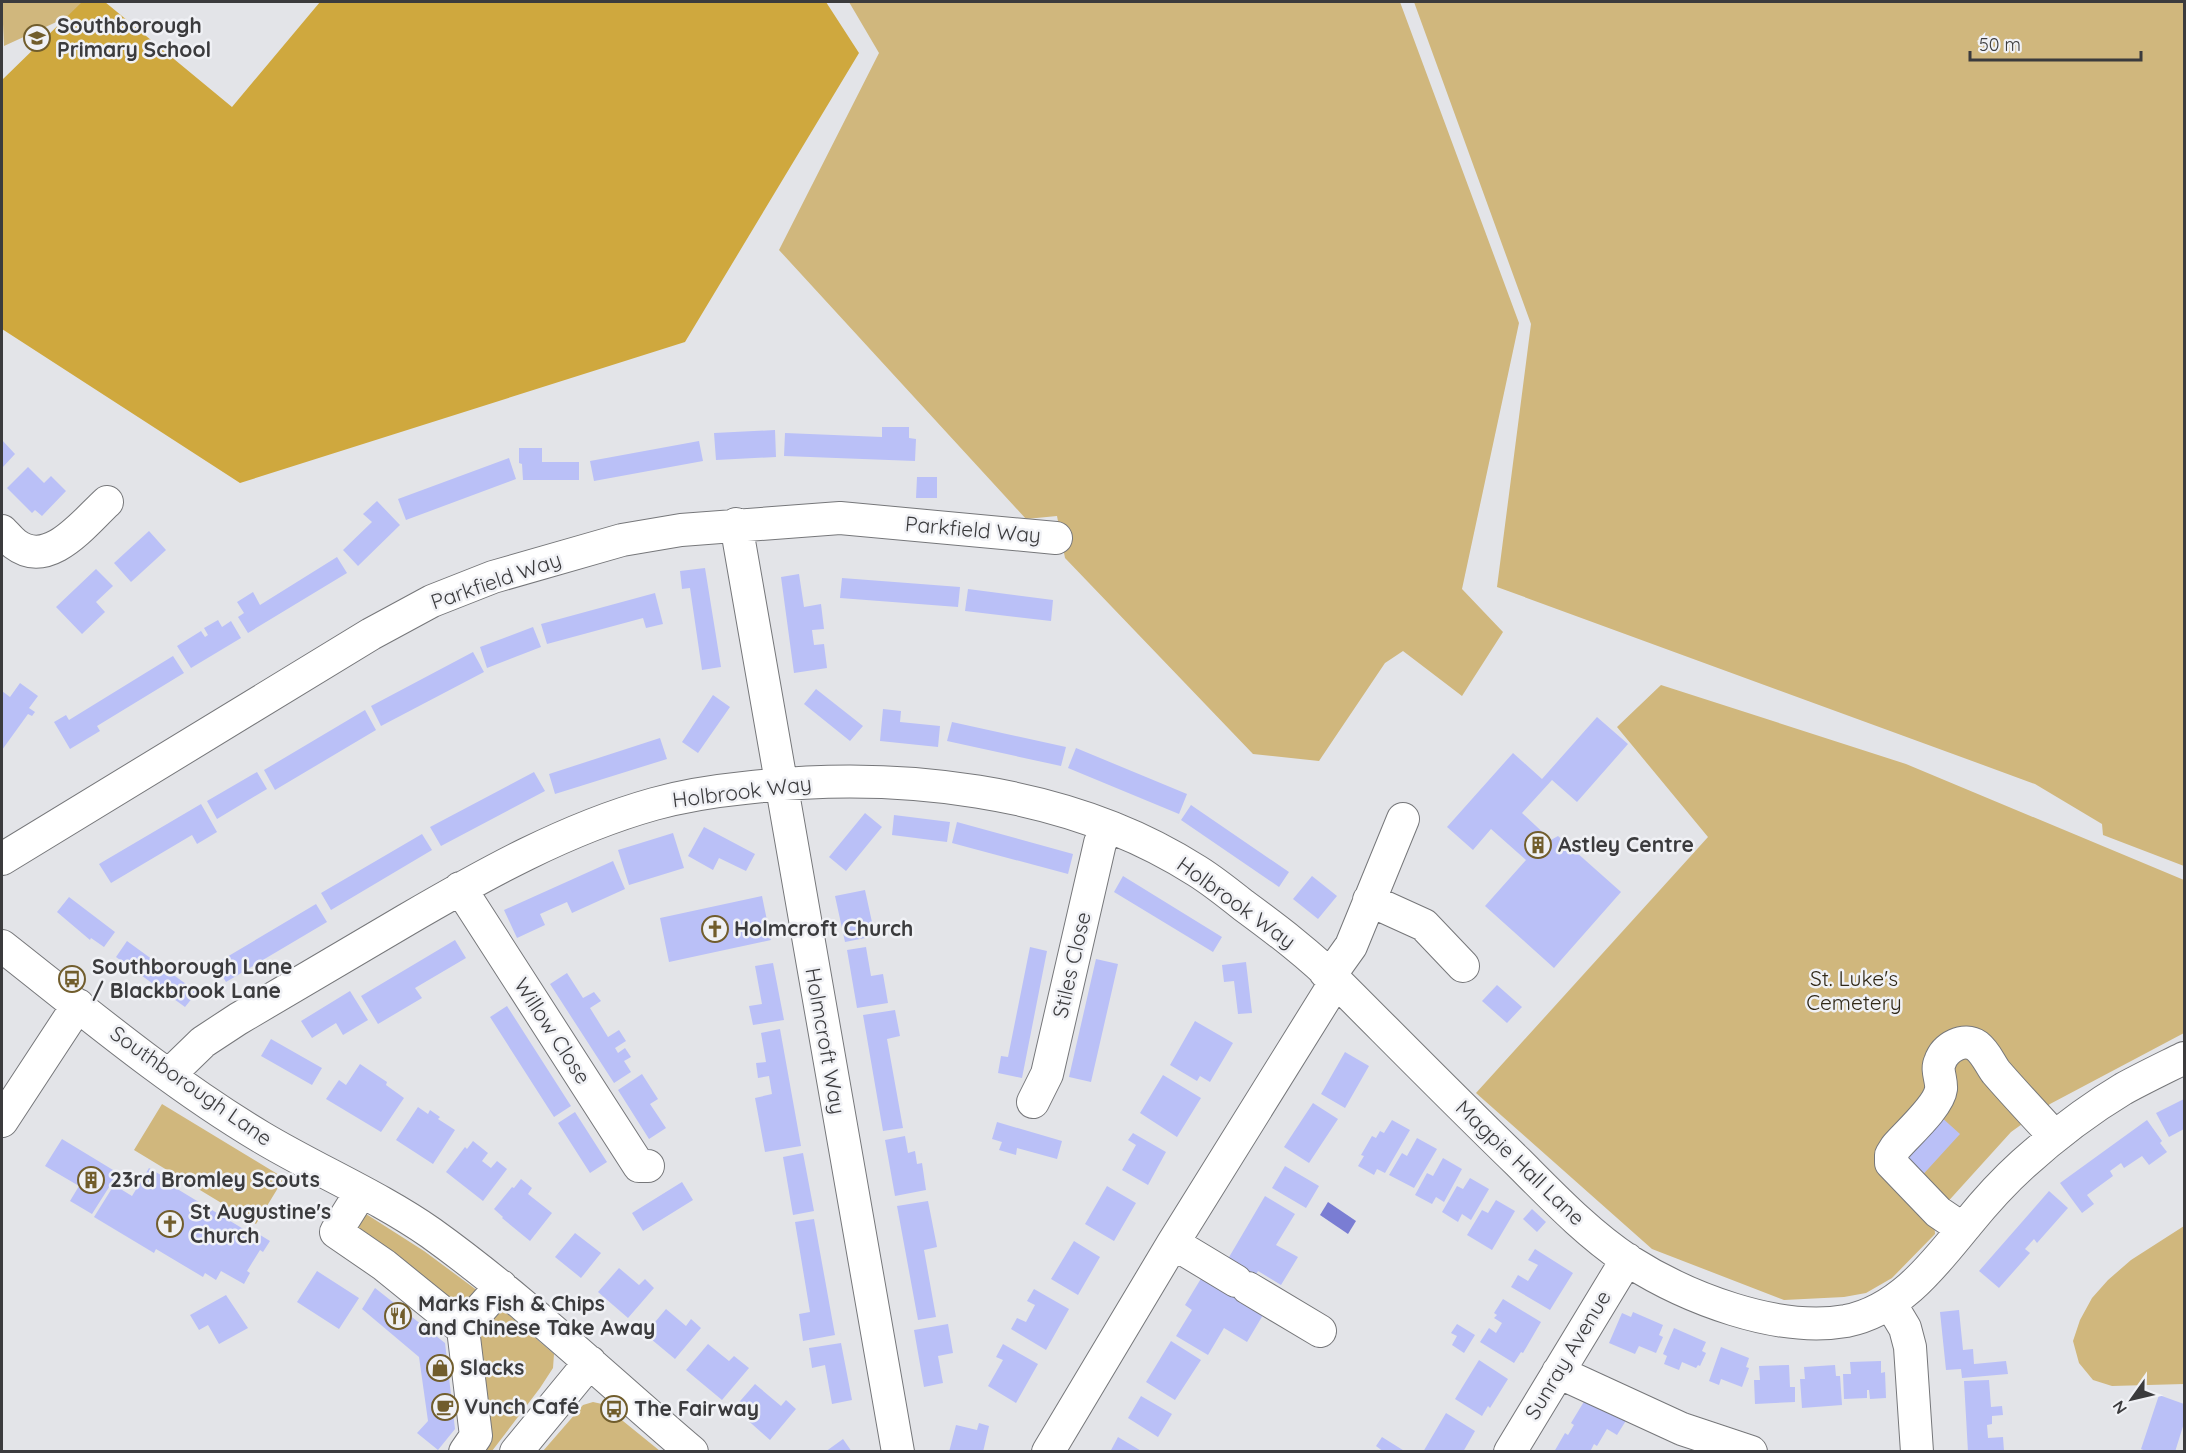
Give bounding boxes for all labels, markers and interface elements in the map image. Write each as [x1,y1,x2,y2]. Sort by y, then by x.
place label: Southborough Primary School [57,12,211,62]
school or university icon: Southborough Primary School [22,23,52,53]
scale bar [1970,24,2141,62]
text: 50 m [1979,33,2021,56]
street label: Parkfield Way [904,510,1042,548]
street label: Parkfield Way [427,546,564,615]
street label: Holbrook Way [671,770,813,812]
building icon: Astley Centre [1523,830,1553,860]
place label: Astley Centre [1558,831,1694,857]
street label: Holbrook Way [1172,851,1301,954]
street label: Stiles Close [1046,909,1096,1020]
church icon: Holmcroft Church [700,914,730,944]
place label: Holmcroft Church [734,915,913,941]
place label: Southborough Lane / Blackbrook Lane [92,953,293,1003]
bus stop icon: Southborough Lane / Blackbrook Lane [57,964,87,994]
park label: St. Luke's Cemetery [1806,965,1902,1015]
street label: Holmcroft Way [800,966,852,1116]
street label: Willow Close [509,973,597,1088]
street label: Southborough Lane [106,1020,278,1151]
street label: Magpie Hall Lane [1451,1094,1591,1230]
building icon: 23rd Bromley Scouts [76,1165,106,1195]
place label: 23rd Bromley Scouts [110,1166,320,1192]
place label: St Augustine's Church [190,1198,331,1248]
church icon: St Augustine's Church [155,1209,185,1239]
street label: Sunray Avenue [1518,1285,1616,1424]
place label: Marks Fish & Chips and Chinese Take Away [418,1290,655,1340]
restaurant icon: Marks Fish & Chips and Chinese Take Away [383,1301,413,1331]
shop icon: Slacks [425,1353,455,1383]
place label: Slacks [460,1354,524,1380]
north arrow [2102,1369,2162,1429]
cafe icon: Vunch Café [430,1392,460,1422]
place label: Vunch Café [464,1393,579,1419]
bus stop icon: The Fairway [599,1394,629,1424]
place label: The Fairway [634,1395,759,1421]
text: N [2108,1397,2131,1418]

